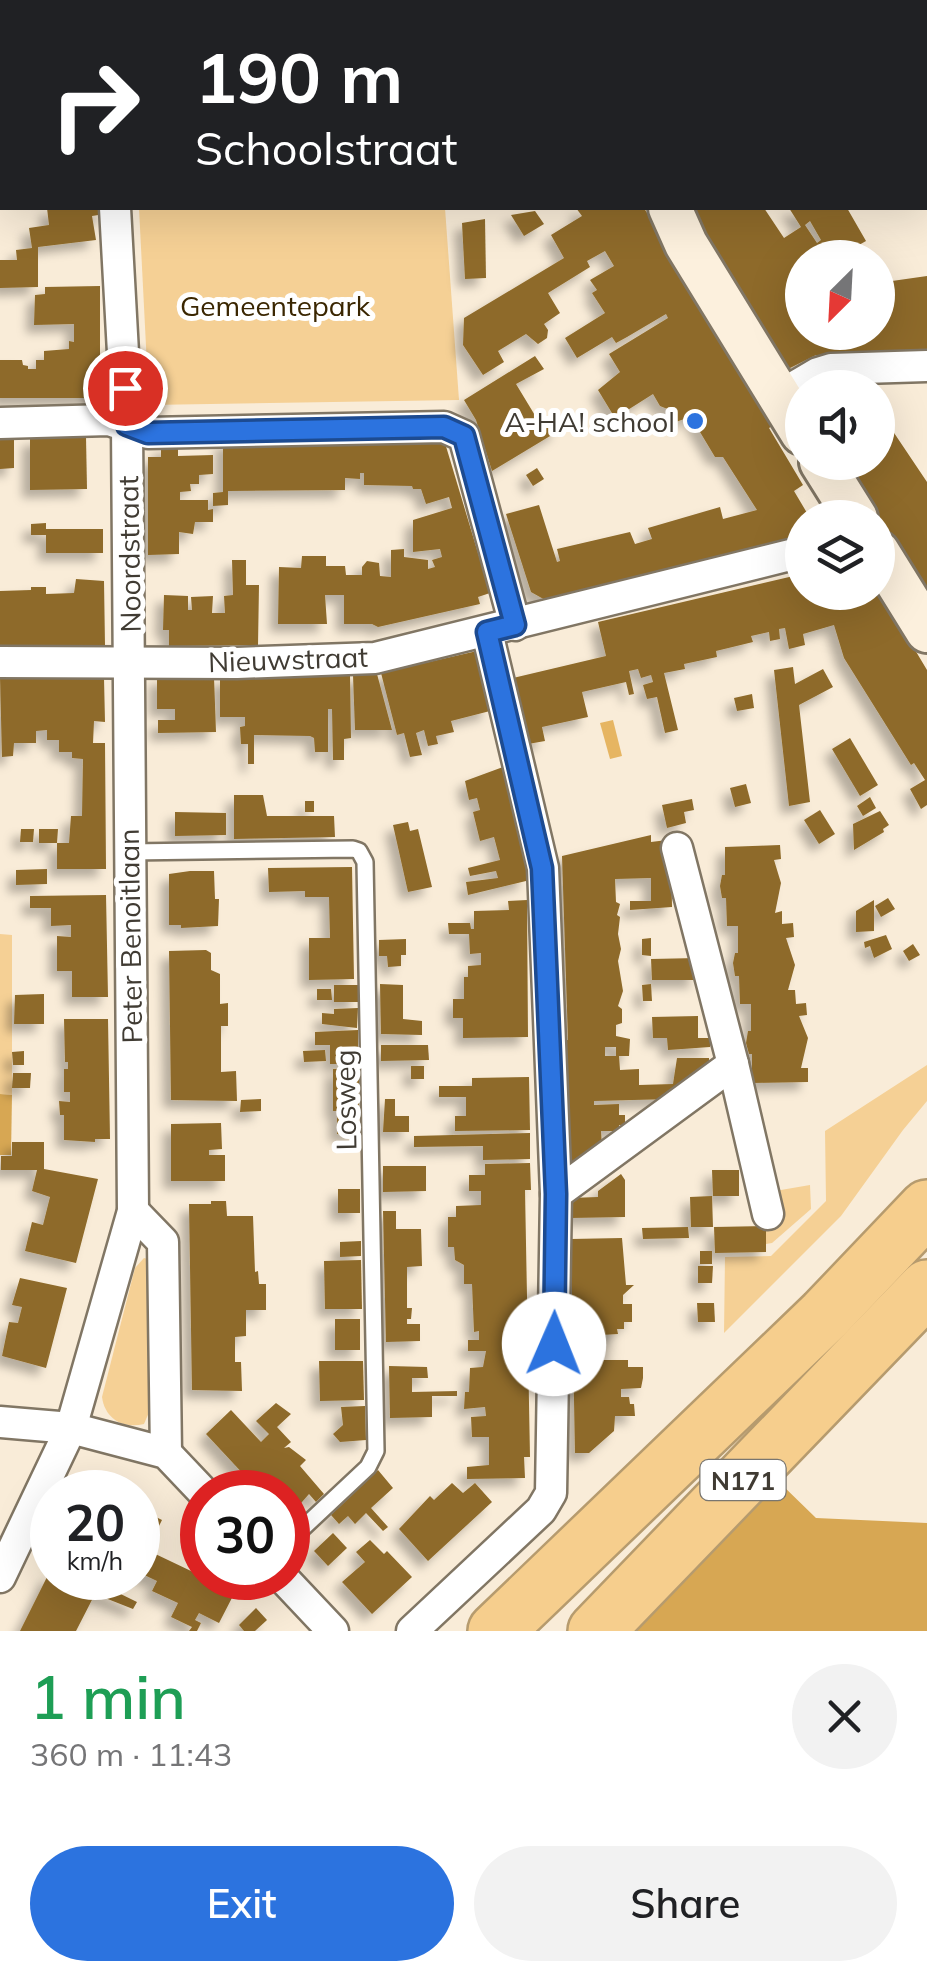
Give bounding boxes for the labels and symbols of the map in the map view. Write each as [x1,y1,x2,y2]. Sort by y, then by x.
north arrow [785,240,895,350]
park label: Gemeentepark [180,288,371,323]
pin [83,346,168,431]
place label: A-HA! school [504,404,675,439]
marker: A-HA! school [684,410,706,432]
street label: Noordstraat [110,475,148,633]
street label: Nieuwstraat [207,639,369,679]
street label: Peter Benoitlaan [111,828,149,1044]
street label: Losweg [327,1049,363,1151]
position arrow [502,1292,606,1396]
road number: N171 [700,1460,786,1500]
speed limit sign: 30 [180,1470,310,1600]

